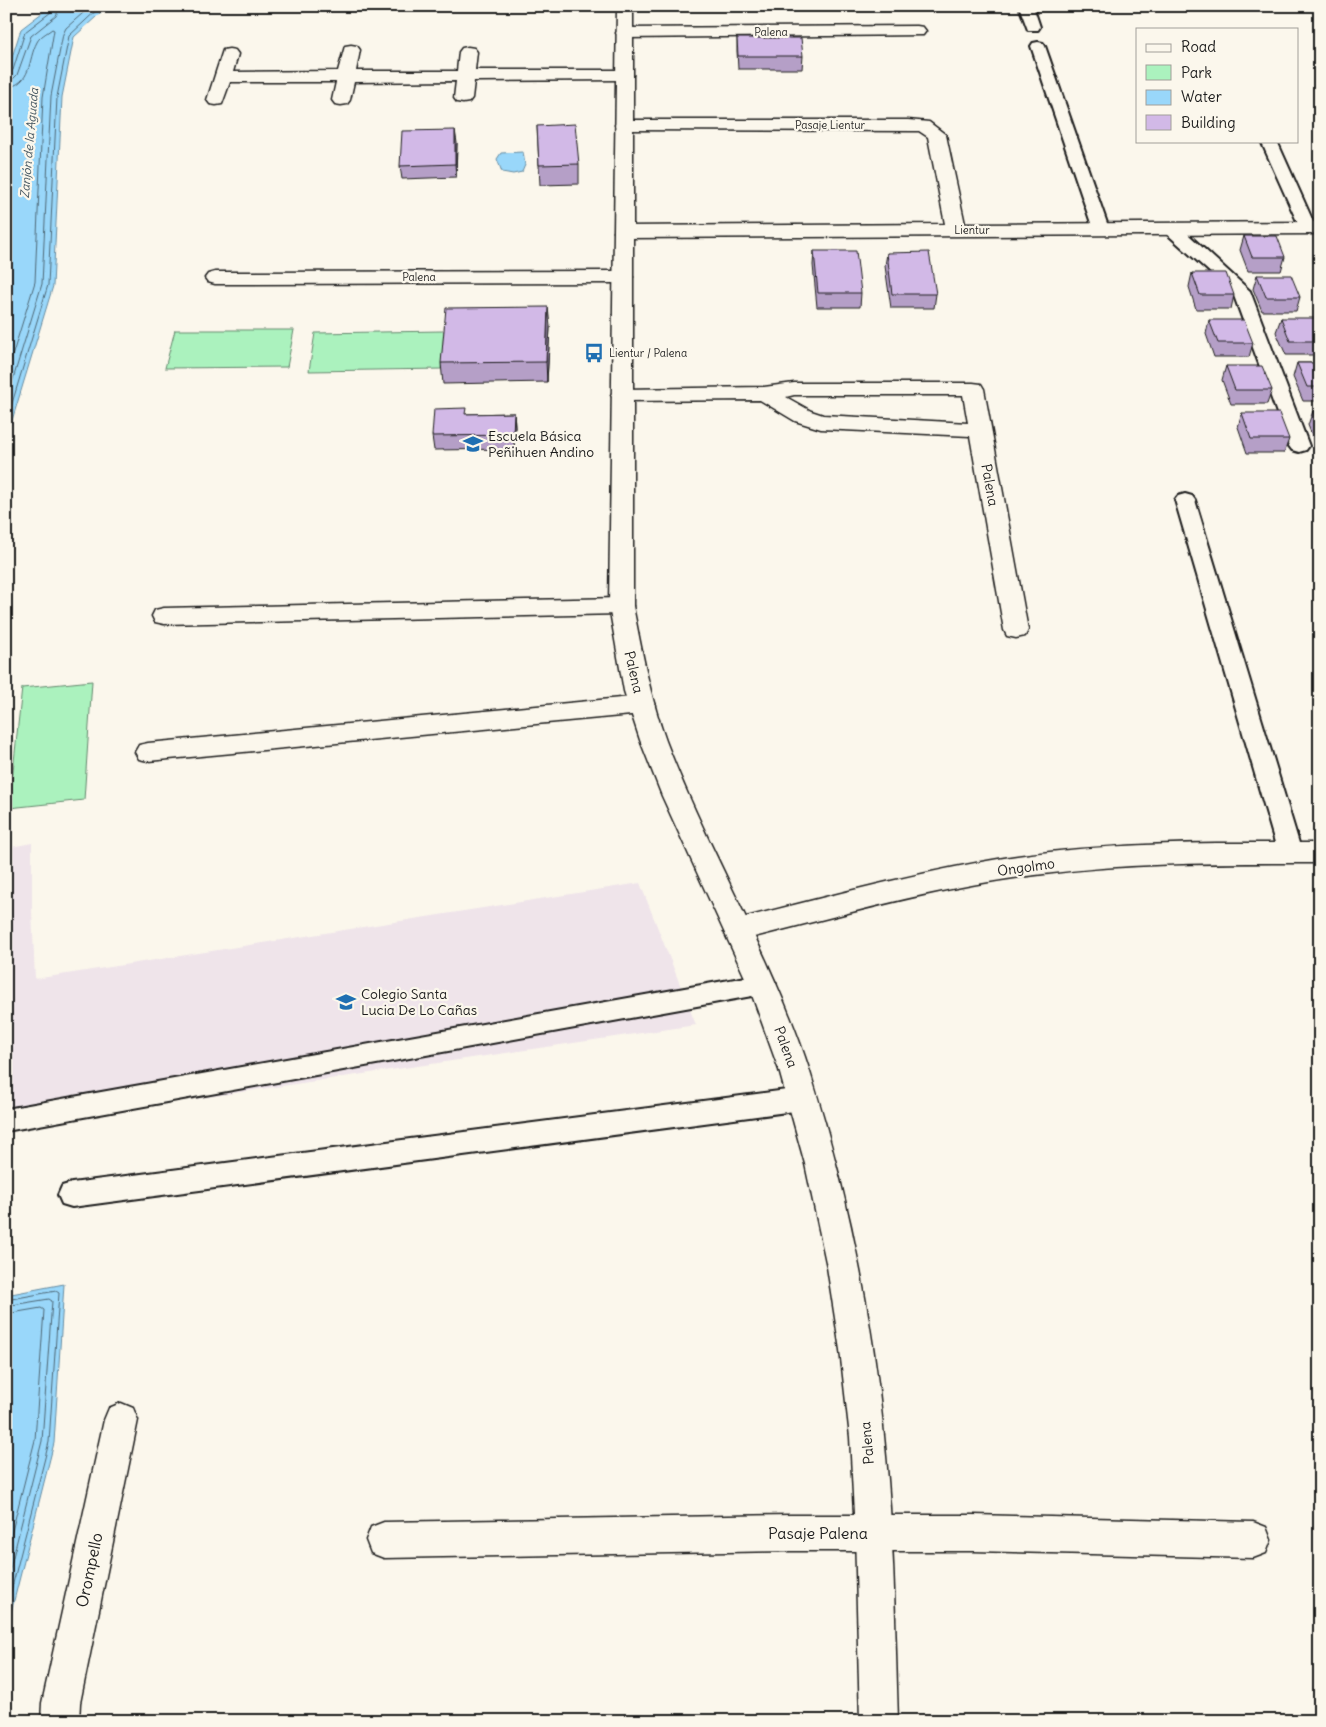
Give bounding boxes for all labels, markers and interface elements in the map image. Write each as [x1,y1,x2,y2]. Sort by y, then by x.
street label: Palena [754,25,788,39]
legend [1136,28,1298,142]
text: Road [1181,37,1216,56]
text: Park [1181,63,1212,82]
water label: Zanjón de la Aguada [17,86,41,199]
text: Water [1181,87,1222,106]
text: Building [1181,113,1236,132]
street label: Pasaje Lientur [795,118,866,132]
street label: Lientur [954,223,990,237]
street label: Palena [402,270,436,284]
bus stop icon: Lientur / Palena [583,342,605,364]
place label: Lientur / Palena [609,346,687,360]
place label: Escuela Básica Peñihuen Andino [488,427,594,461]
school or university icon: Escuela Básica Peñihuen Andino [462,433,484,455]
street label: Palena [977,462,1003,508]
street label: Palena [620,649,648,695]
street label: Ongolmo [996,854,1056,880]
place label: Colegio Santa Lucia De Lo Cañas [361,985,477,1019]
school or university icon: Colegio Santa Lucia De Lo Cañas [335,991,357,1013]
street label: Palena [770,1024,802,1070]
street label: Palena [856,1421,878,1465]
street label: Pasaje Palena [768,1523,868,1543]
street label: Orompello [71,1531,107,1609]

